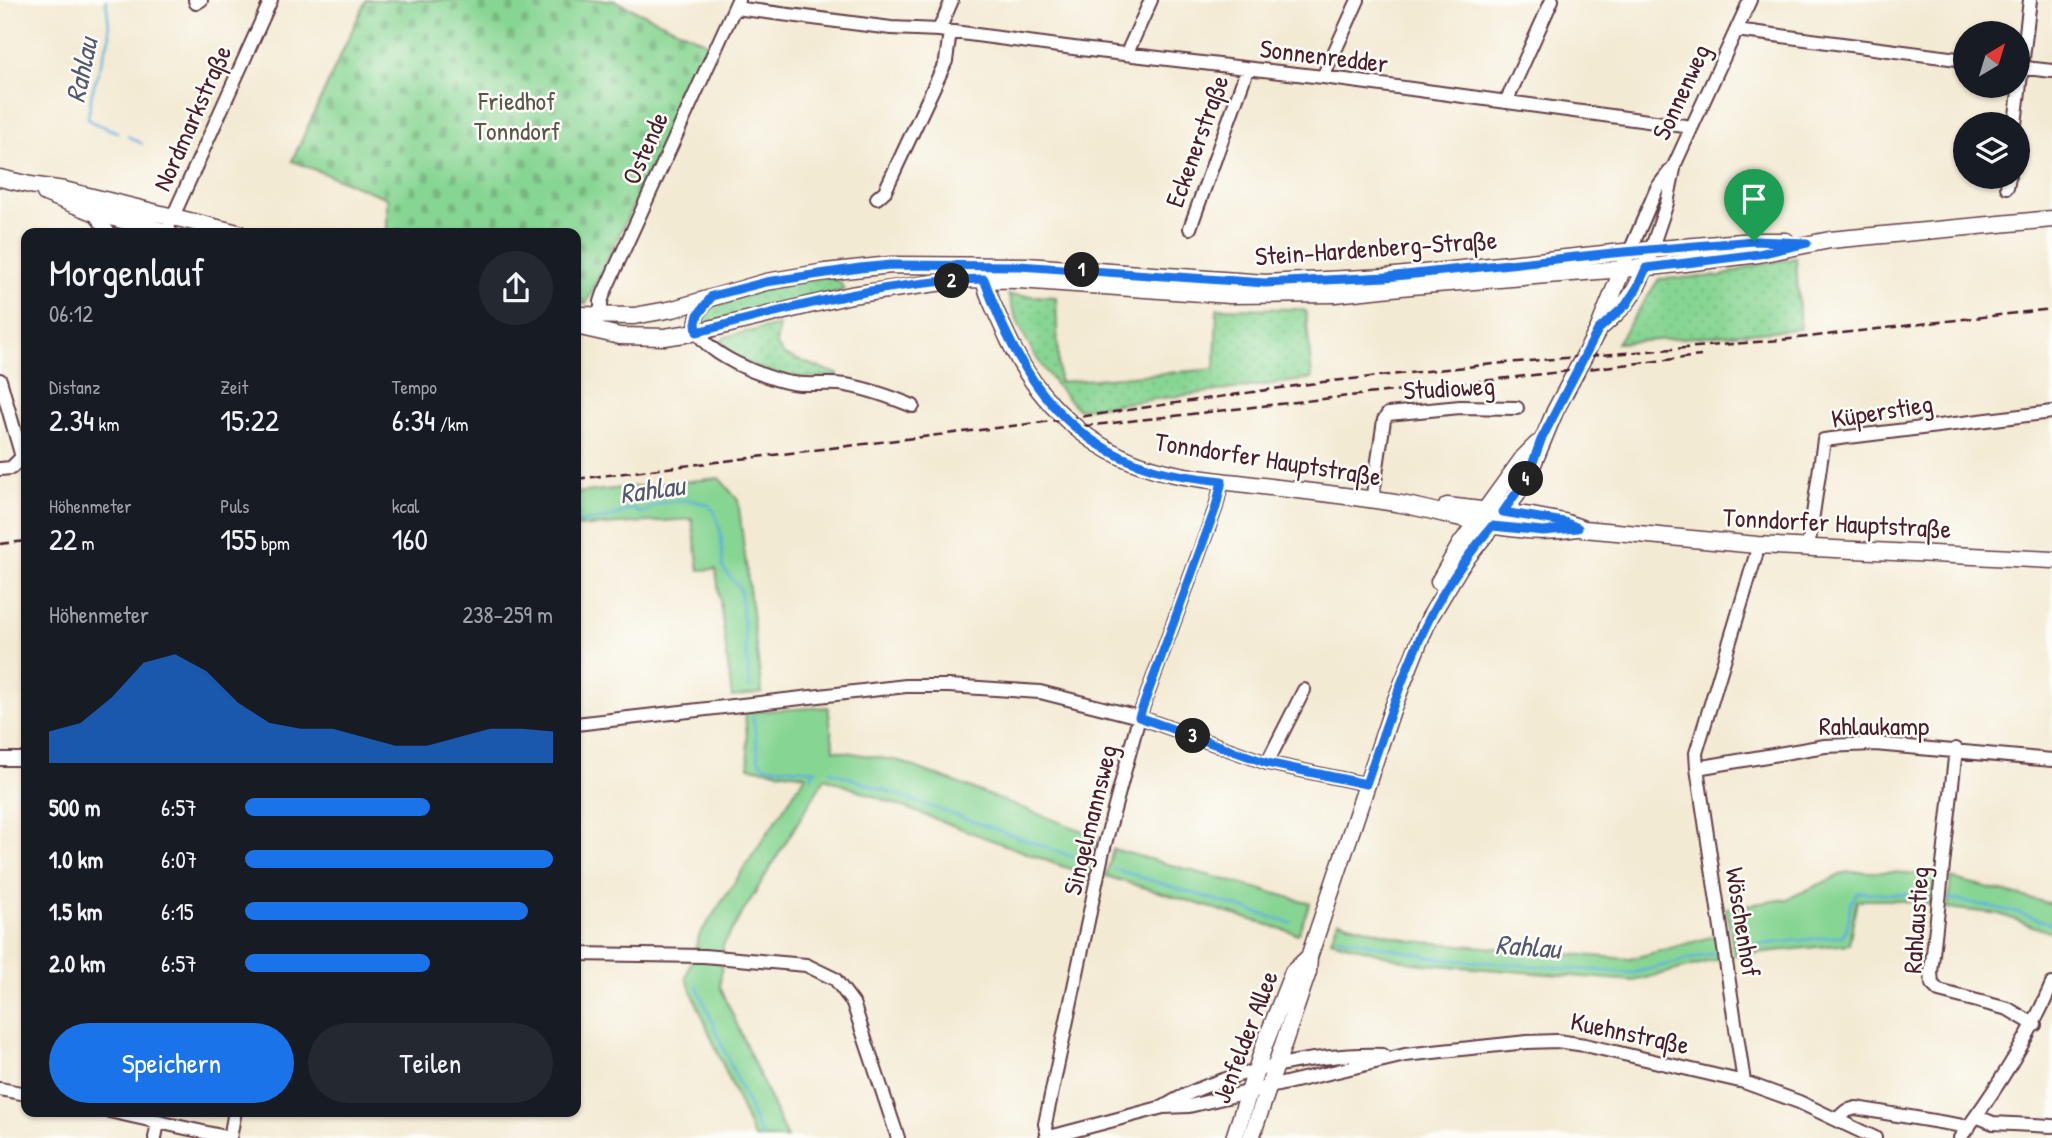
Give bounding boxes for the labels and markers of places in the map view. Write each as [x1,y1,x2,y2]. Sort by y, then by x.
pin [1724,169,1784,241]
pin: 1 [1064,252,1100,288]
pin: 2 [934,264,970,298]
pin: 4 [1508,462,1544,496]
pin: 3 [1176,718,1210,754]

